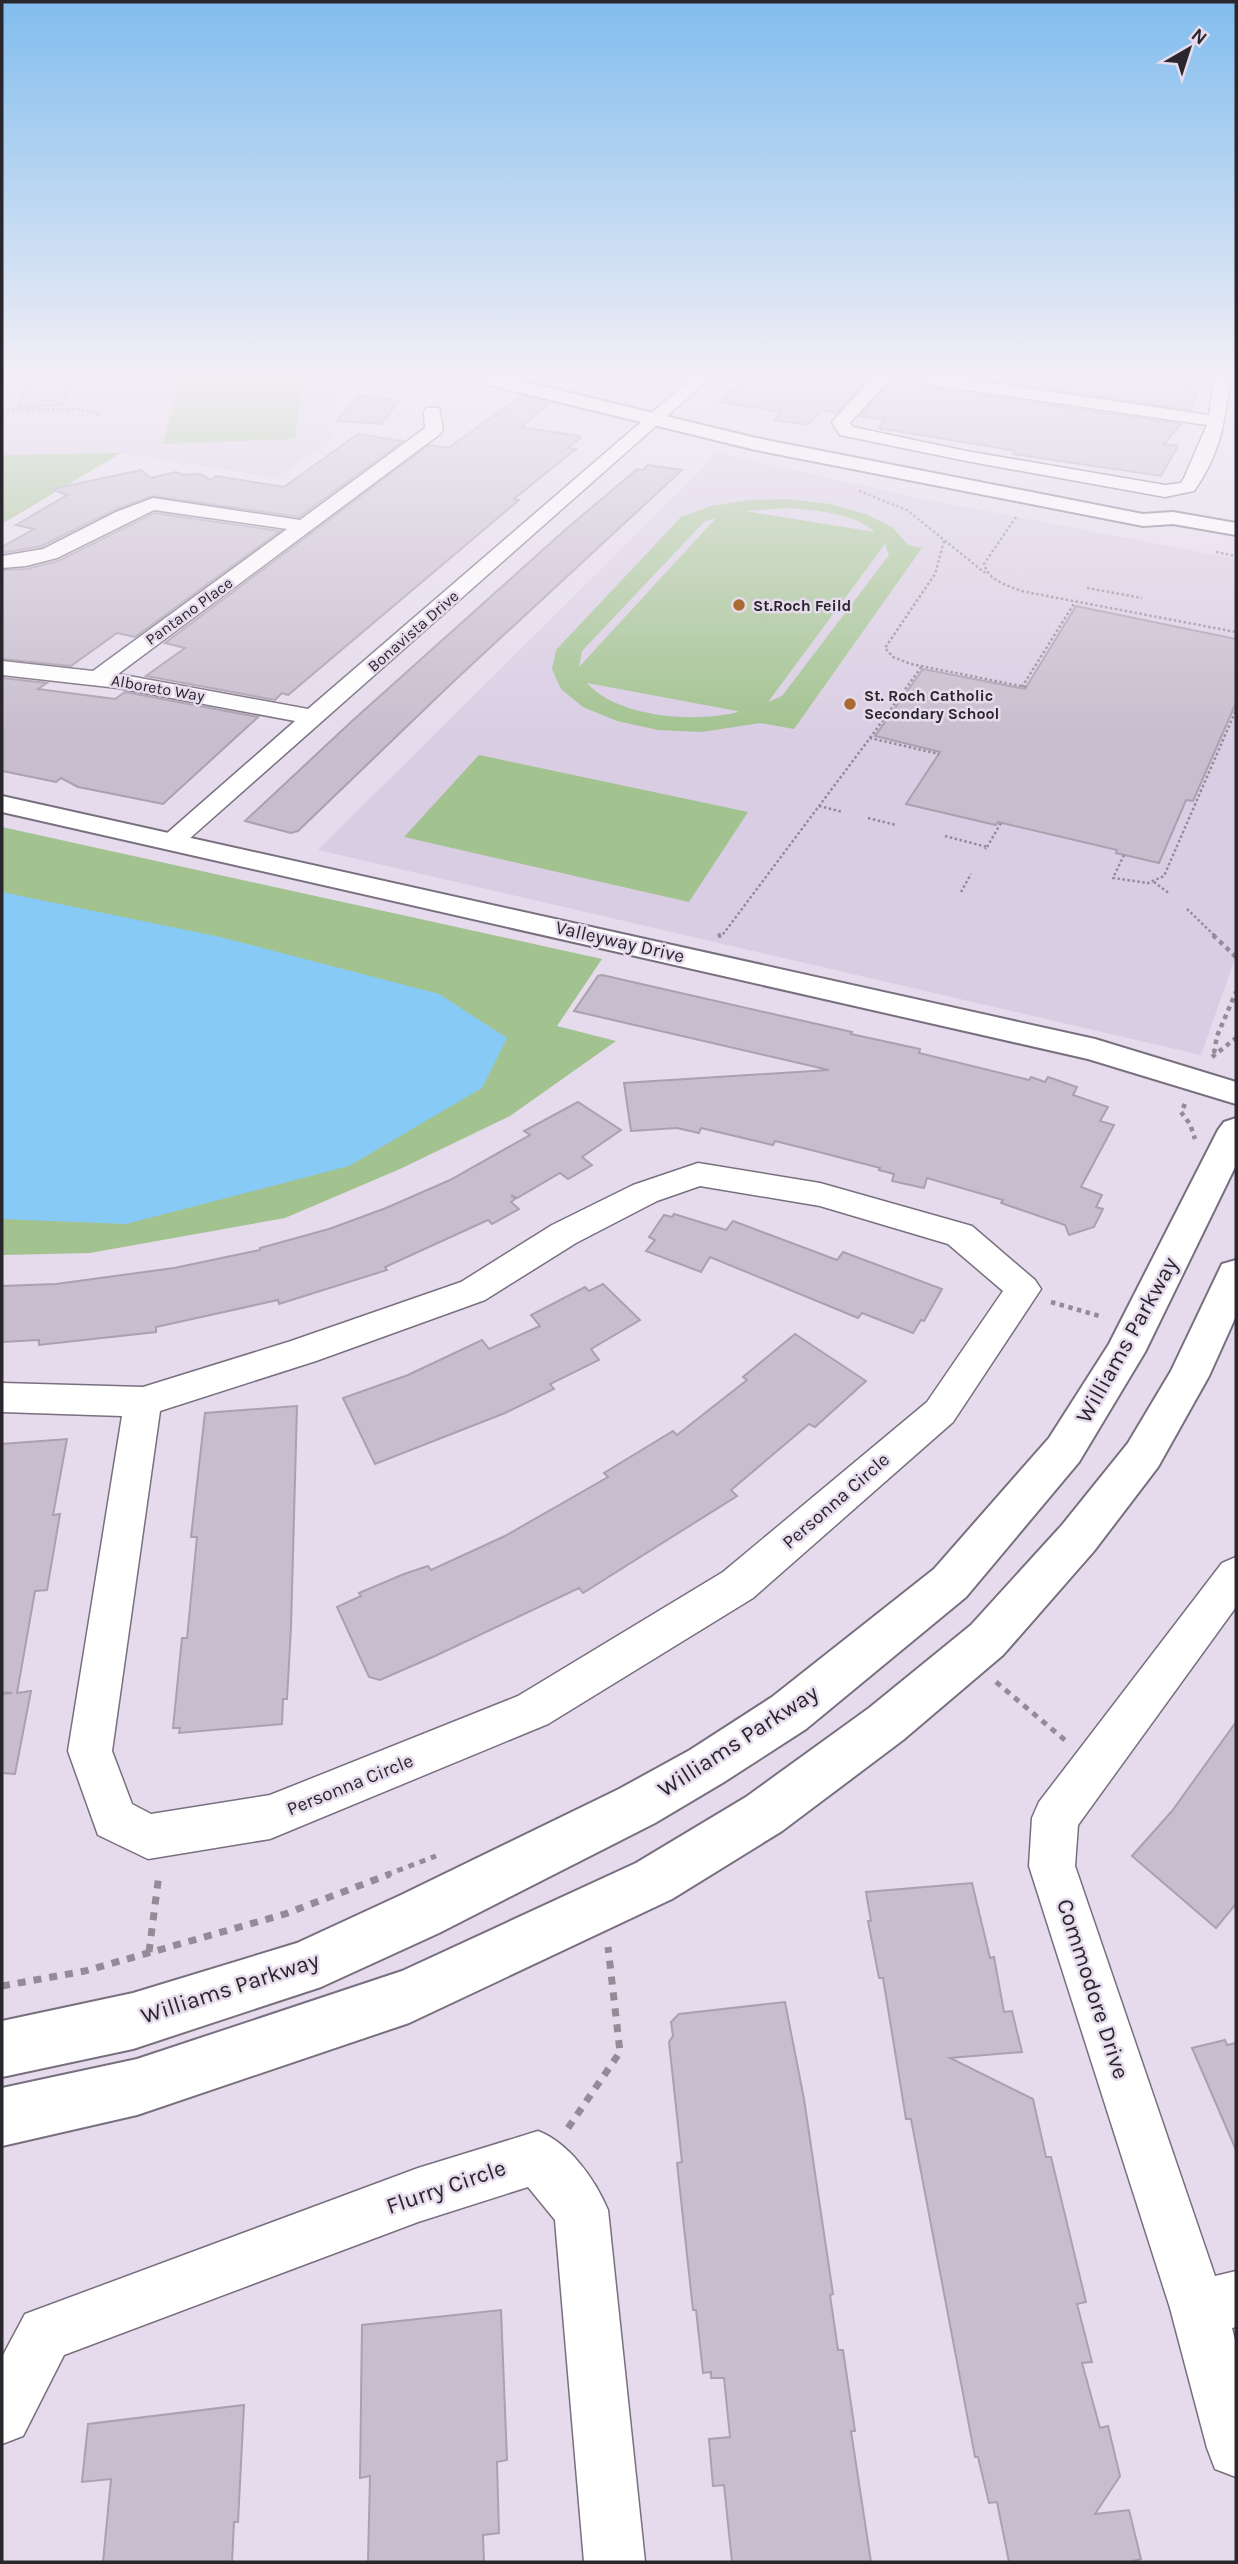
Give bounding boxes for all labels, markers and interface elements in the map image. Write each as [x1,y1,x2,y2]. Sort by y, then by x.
north arrow [1154,14,1224,84]
text: N [1187,24,1211,49]
street label: Pantano Place [142,573,236,649]
street label: Bonavista Drive [364,586,462,676]
place label: St.Roch Feild [753,596,851,615]
marker: St.Roch Feild [731,597,747,613]
street label: Alboreto Way [110,670,207,706]
place label: St. Roch Catholic Secondary School [864,686,999,723]
marker: St. Roch Catholic Secondary School [842,696,858,712]
street label: Valleyway Drive [553,916,687,968]
street label: Williams Parkway [1070,1252,1184,1428]
street label: Personna Circle [778,1449,894,1553]
street label: Williams Parkway [653,1679,823,1803]
street label: Personna Circle [284,1750,416,1820]
street label: Commodore Drive [1051,1896,1135,2082]
street label: Williams Parkway [138,1946,323,2030]
street label: Flurry Circle [383,2154,509,2220]

